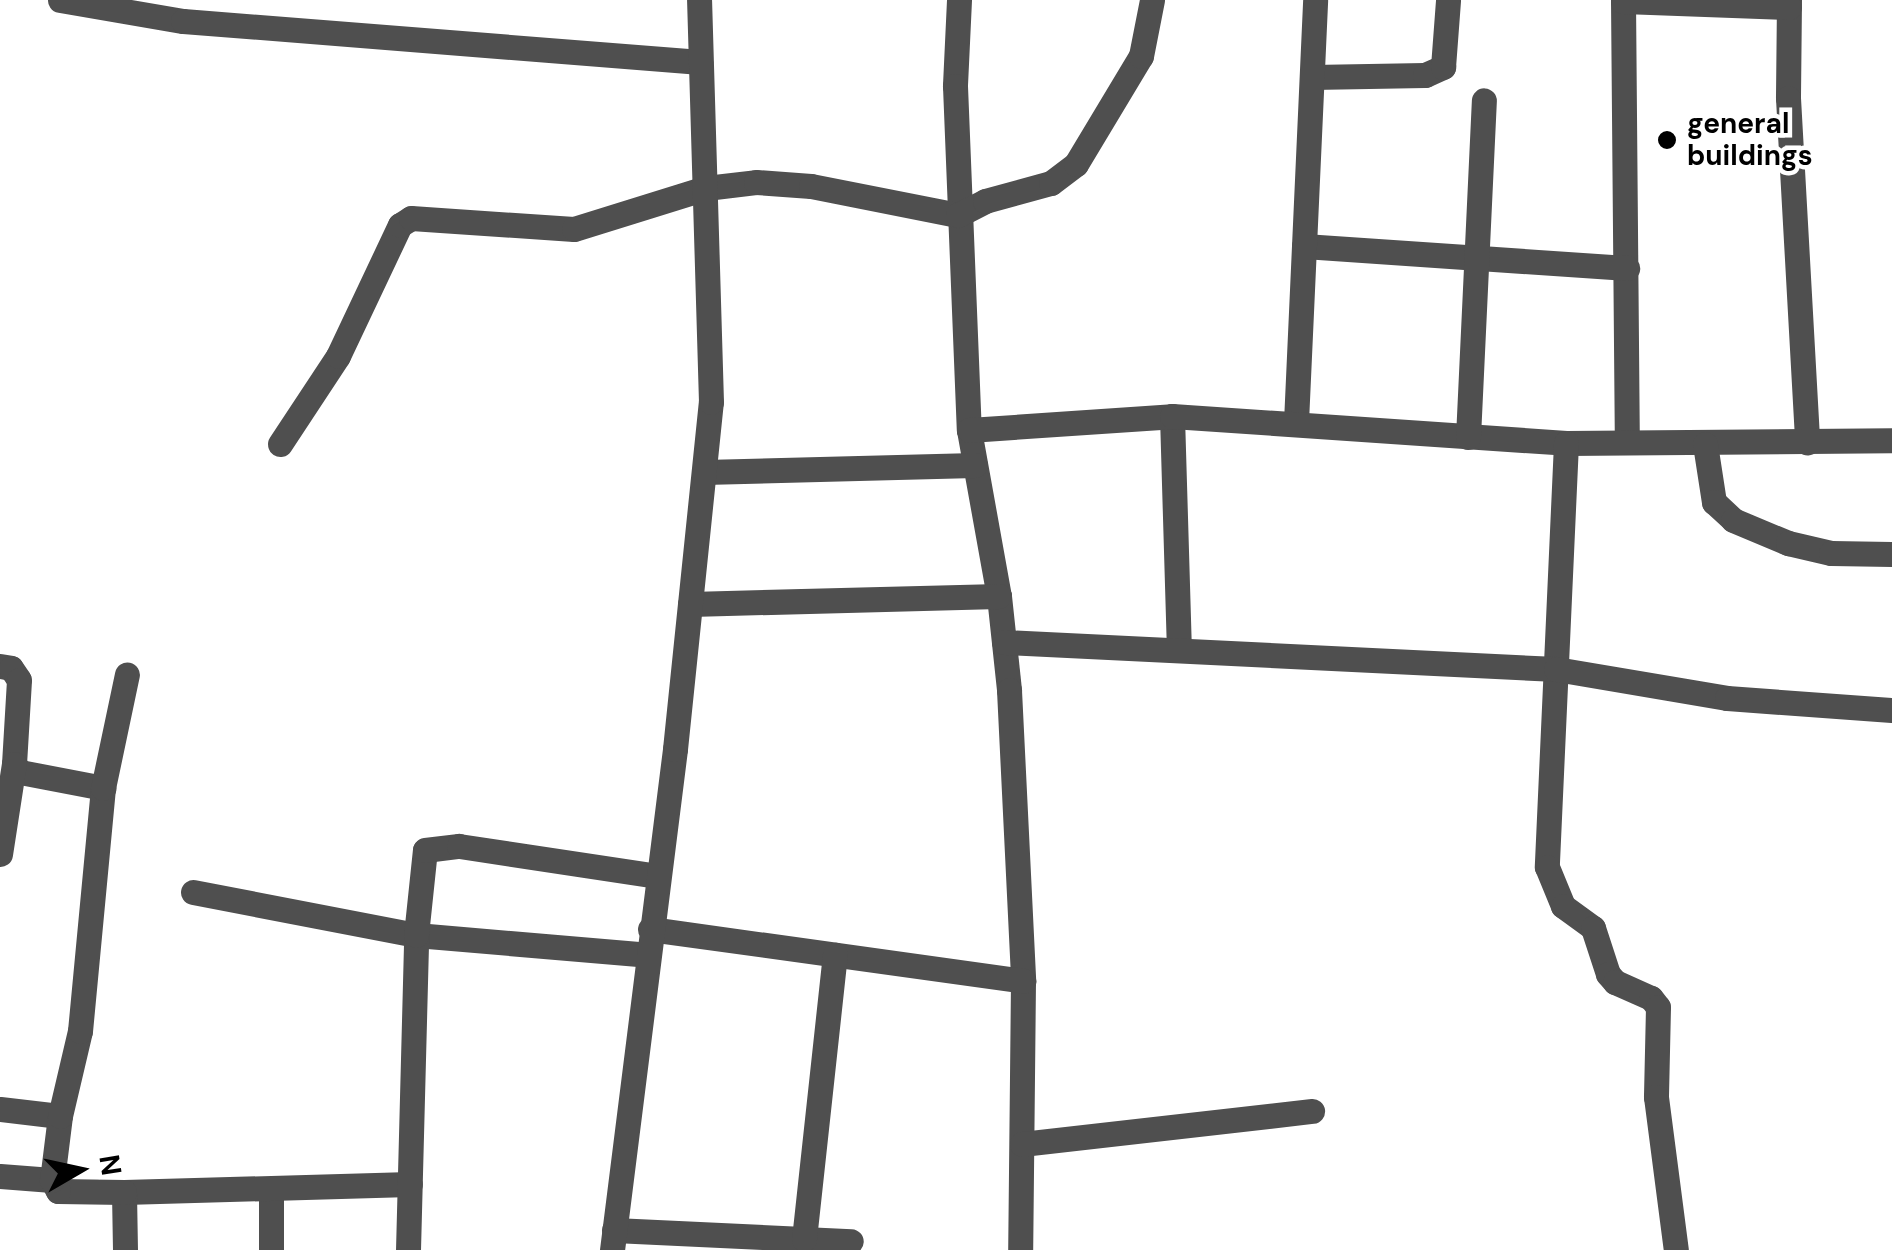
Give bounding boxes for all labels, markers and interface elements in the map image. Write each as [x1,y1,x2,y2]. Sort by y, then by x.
place label: general buildings [1687,107,1813,173]
marker: general buildings [1656,129,1678,151]
north arrow [30,1120,130,1220]
text: N [90,1152,130,1178]

